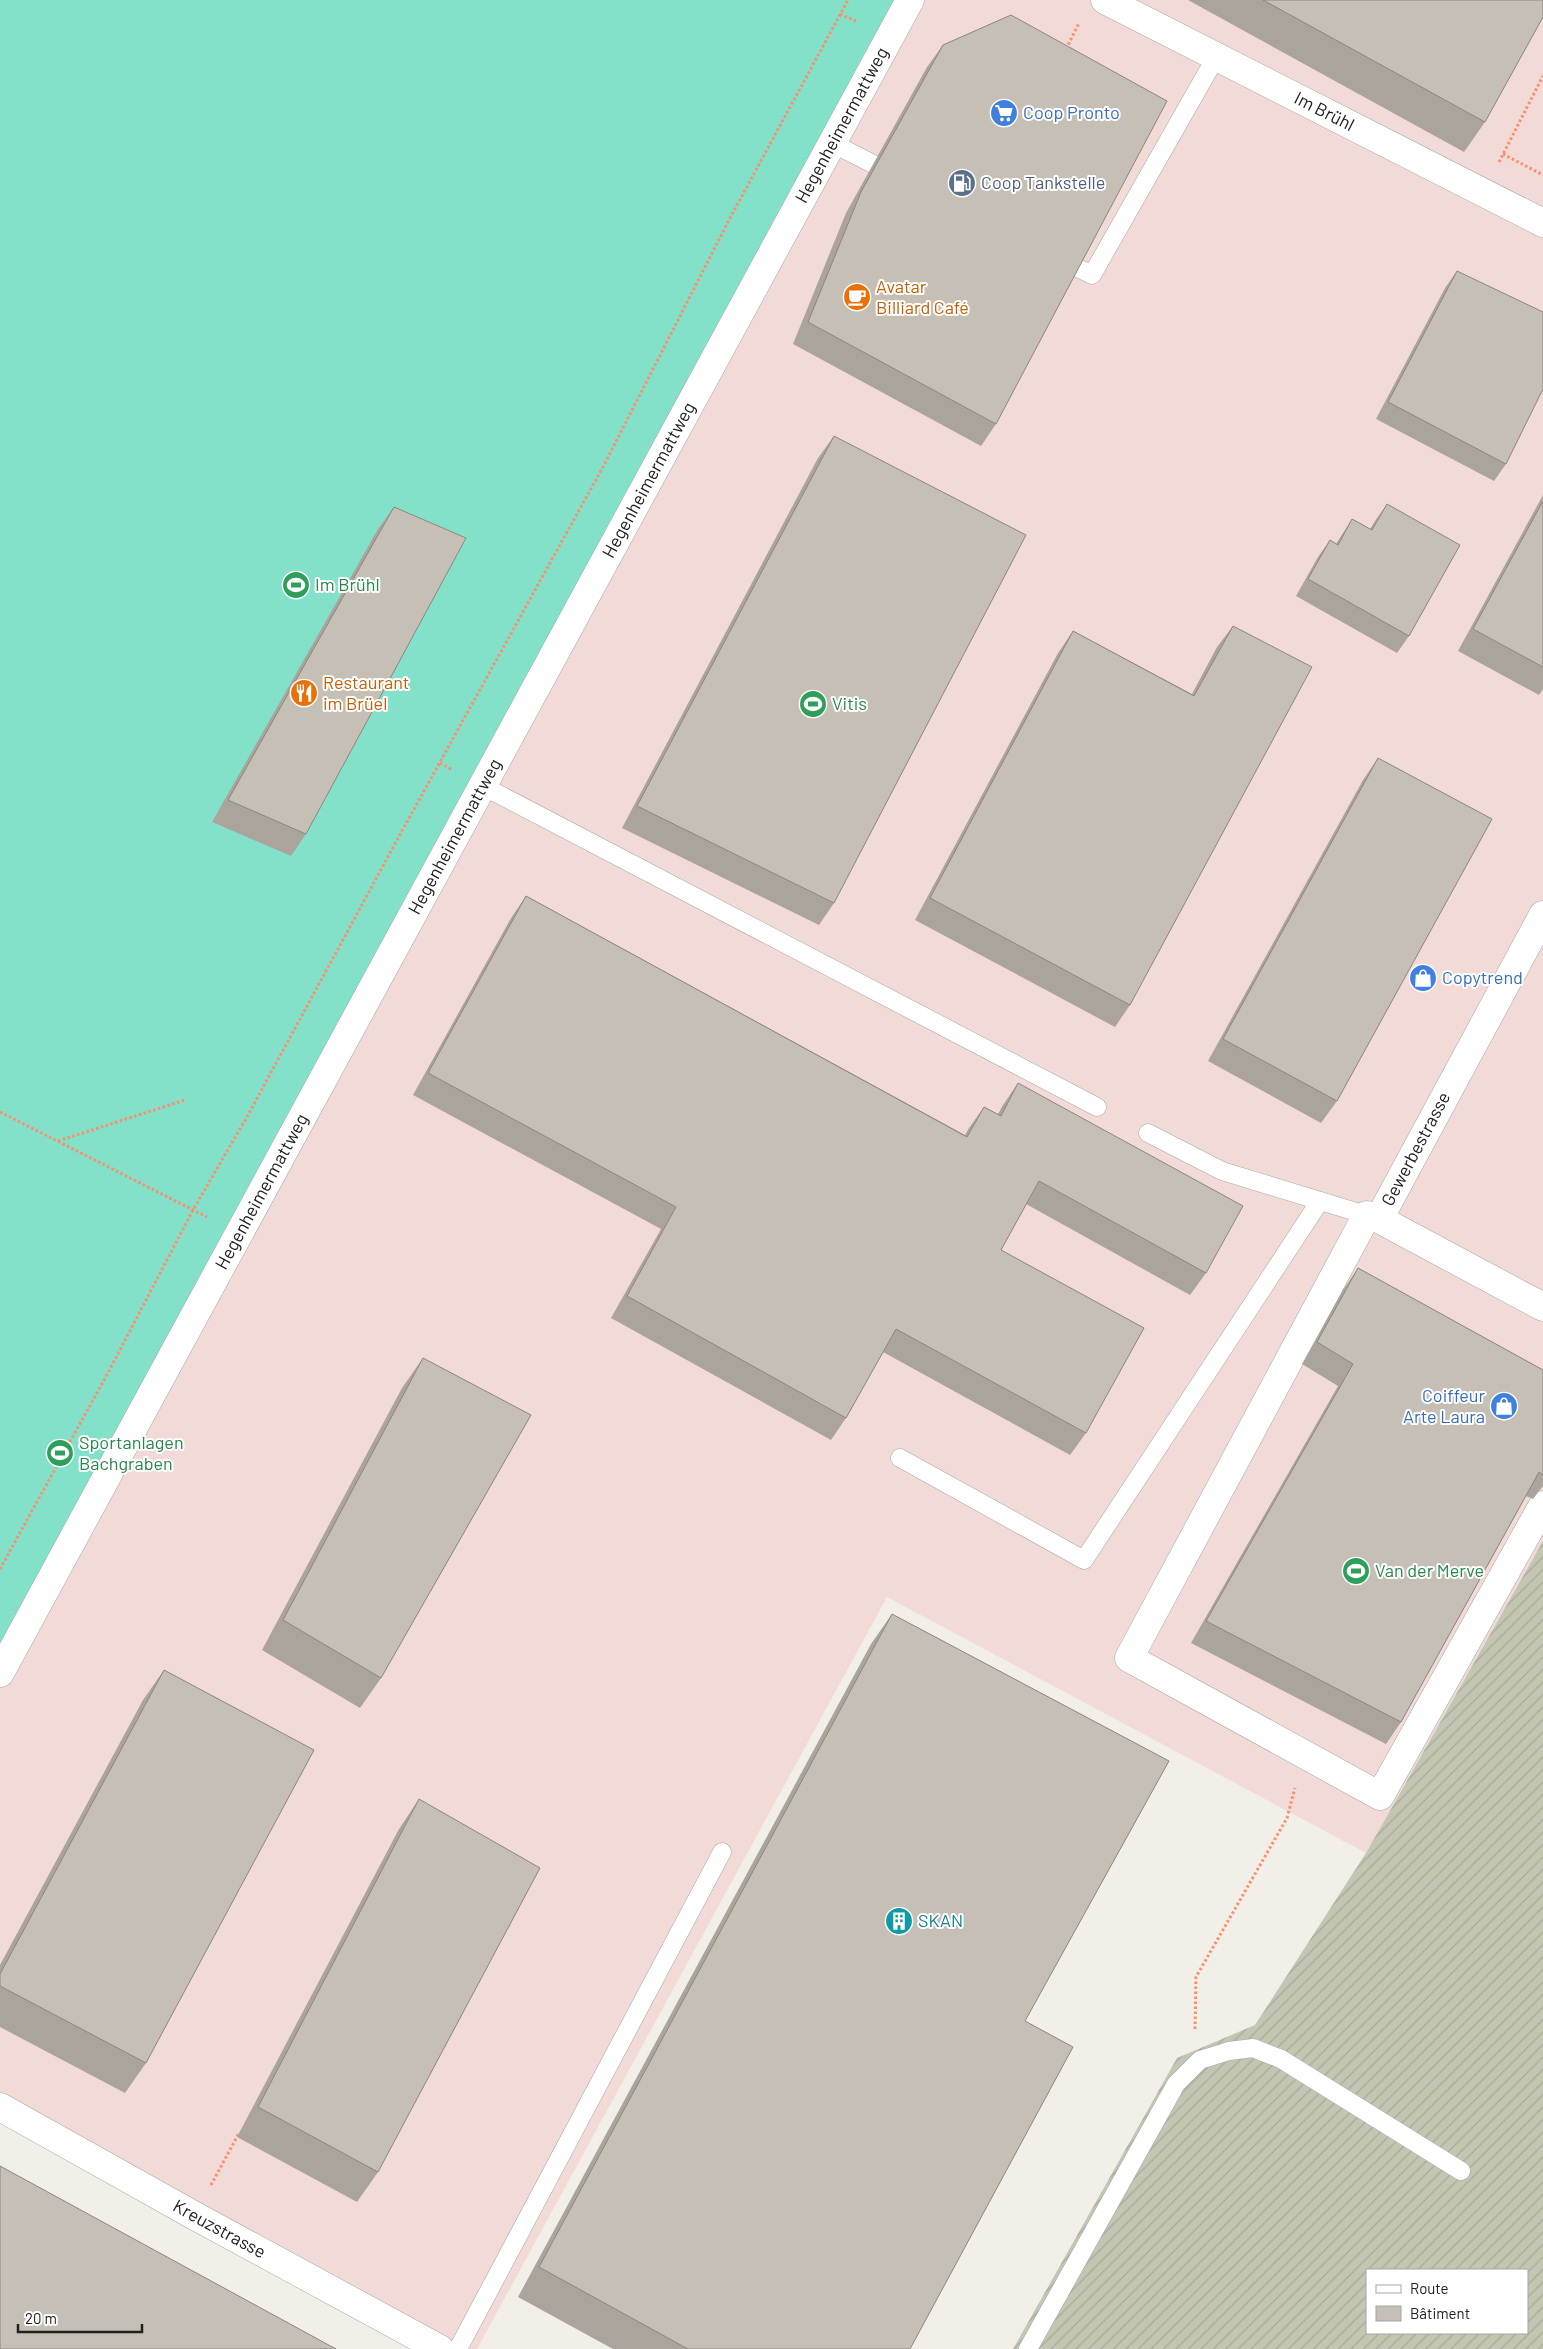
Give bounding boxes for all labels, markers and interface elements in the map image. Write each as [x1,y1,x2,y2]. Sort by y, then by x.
street label: Hegenheimermattweg [790,43,892,206]
street label: Im Brühl [1291,86,1358,135]
supermarket icon: Coop Pronto [989,98,1019,128]
place label: Coop Pronto [1023,101,1120,123]
fuel station icon: Coop Tankstelle [947,168,977,198]
place label: Coop Tankstelle [981,171,1105,193]
place label: Avatar Billiard Café [876,275,969,318]
cafe icon: Avatar Billiard Café [842,282,872,312]
street label: Hegenheimermattweg [597,398,699,561]
sports icon: Im Brühl [281,570,311,600]
place label: Im Brühl [315,573,380,595]
place label: Restaurant im Brüel [323,671,409,714]
restaurant icon: Restaurant im Brüel [289,678,319,708]
sports icon: Vitis [798,689,828,719]
place label: Vitis [832,692,867,714]
street label: Hegenheimermattweg [403,754,505,918]
shop icon: Copytrend [1408,963,1438,993]
place label: Copytrend [1442,966,1523,988]
street label: Gewerbestrasse [1376,1088,1454,1209]
street label: Hegenheimermattweg [210,1109,312,1273]
place label: Coiffeur Arte Laura [1403,1384,1485,1427]
shop icon: Coiffeur Arte Laura [1489,1391,1519,1421]
place label: Sportanlagen Bachgraben [79,1431,184,1474]
sports icon: Sportanlagen Bachgraben [45,1438,75,1468]
sports icon: Van der Merve [1341,1556,1371,1586]
place label: Van der Merve [1375,1559,1484,1581]
building icon: SKAN [884,1906,914,1936]
place label: SKAN [918,1909,963,1931]
street label: Kreuzstrasse [170,2194,270,2262]
legend [1366,2269,1528,2334]
text: Route [1410,2279,1449,2297]
scale bar [18,2302,141,2334]
text: Bâtiment [1410,2304,1470,2322]
text: 20 m [25,2309,57,2327]

